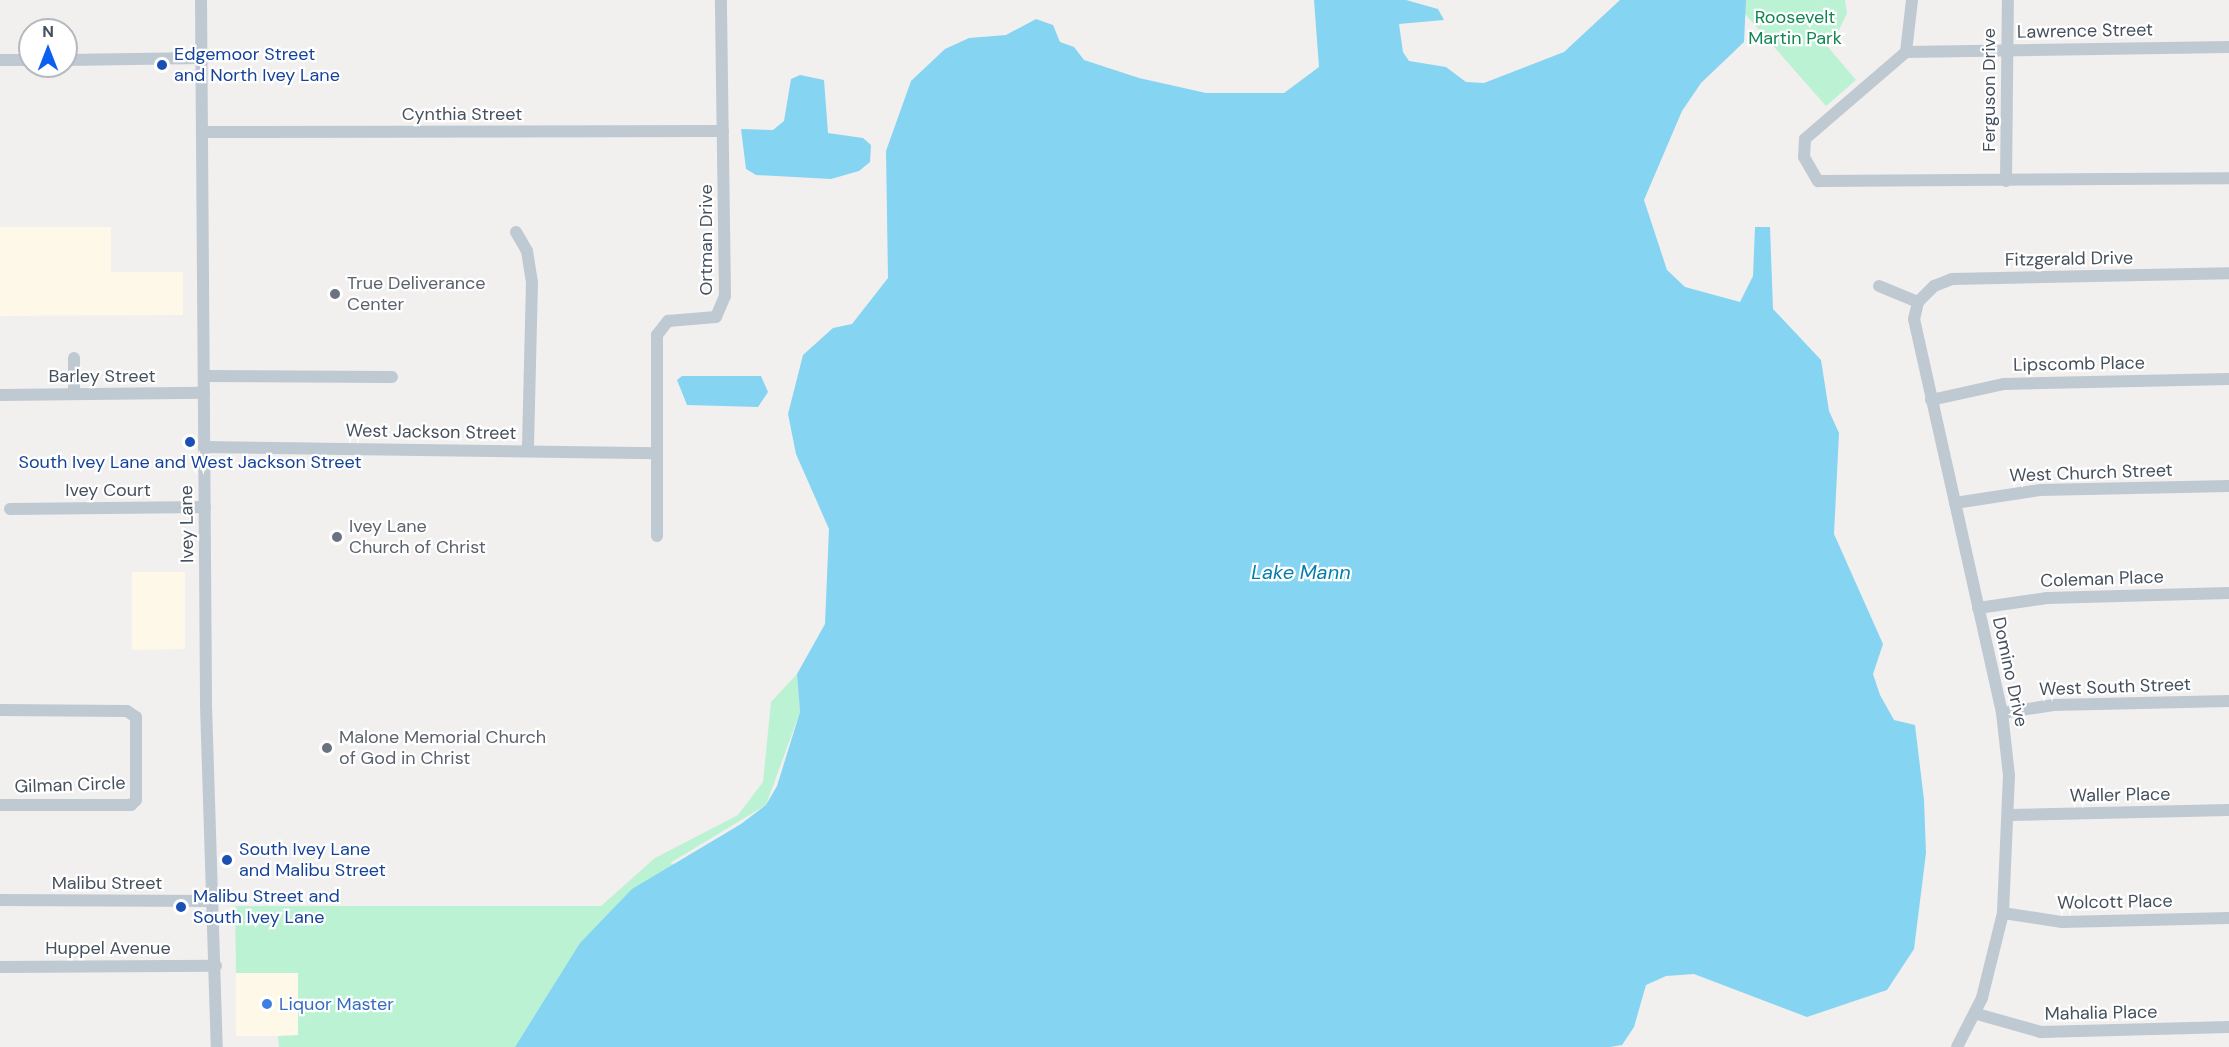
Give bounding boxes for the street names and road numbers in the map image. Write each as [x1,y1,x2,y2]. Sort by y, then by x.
street label: Lawrence Street [2017,19,2153,43]
street label: Ferguson Drive [1978,28,2000,152]
street label: Cynthia Street [402,103,522,125]
street label: Ortman Drive [695,184,717,296]
street label: Fitzgerald Drive [2005,247,2133,271]
street label: Lipscomb Place [2013,352,2145,376]
street label: Barley Street [49,365,155,387]
street label: West Jackson Street [345,420,517,444]
street label: West Church Street [2009,459,2173,487]
street label: Ivey Court [65,479,151,501]
street label: Ivey Lane [176,485,198,563]
street label: Coleman Place [2040,566,2164,592]
street label: Domino Drive [1988,615,2032,729]
street label: West South Street [2039,674,2191,700]
street label: Gilman Circle [14,772,126,798]
street label: Waller Place [2069,783,2171,807]
street label: Malibu Street [52,872,162,894]
street label: Wolcott Place [2057,890,2173,914]
street label: Huppel Avenue [45,937,171,959]
street label: Mahalia Place [2044,1001,2158,1025]

